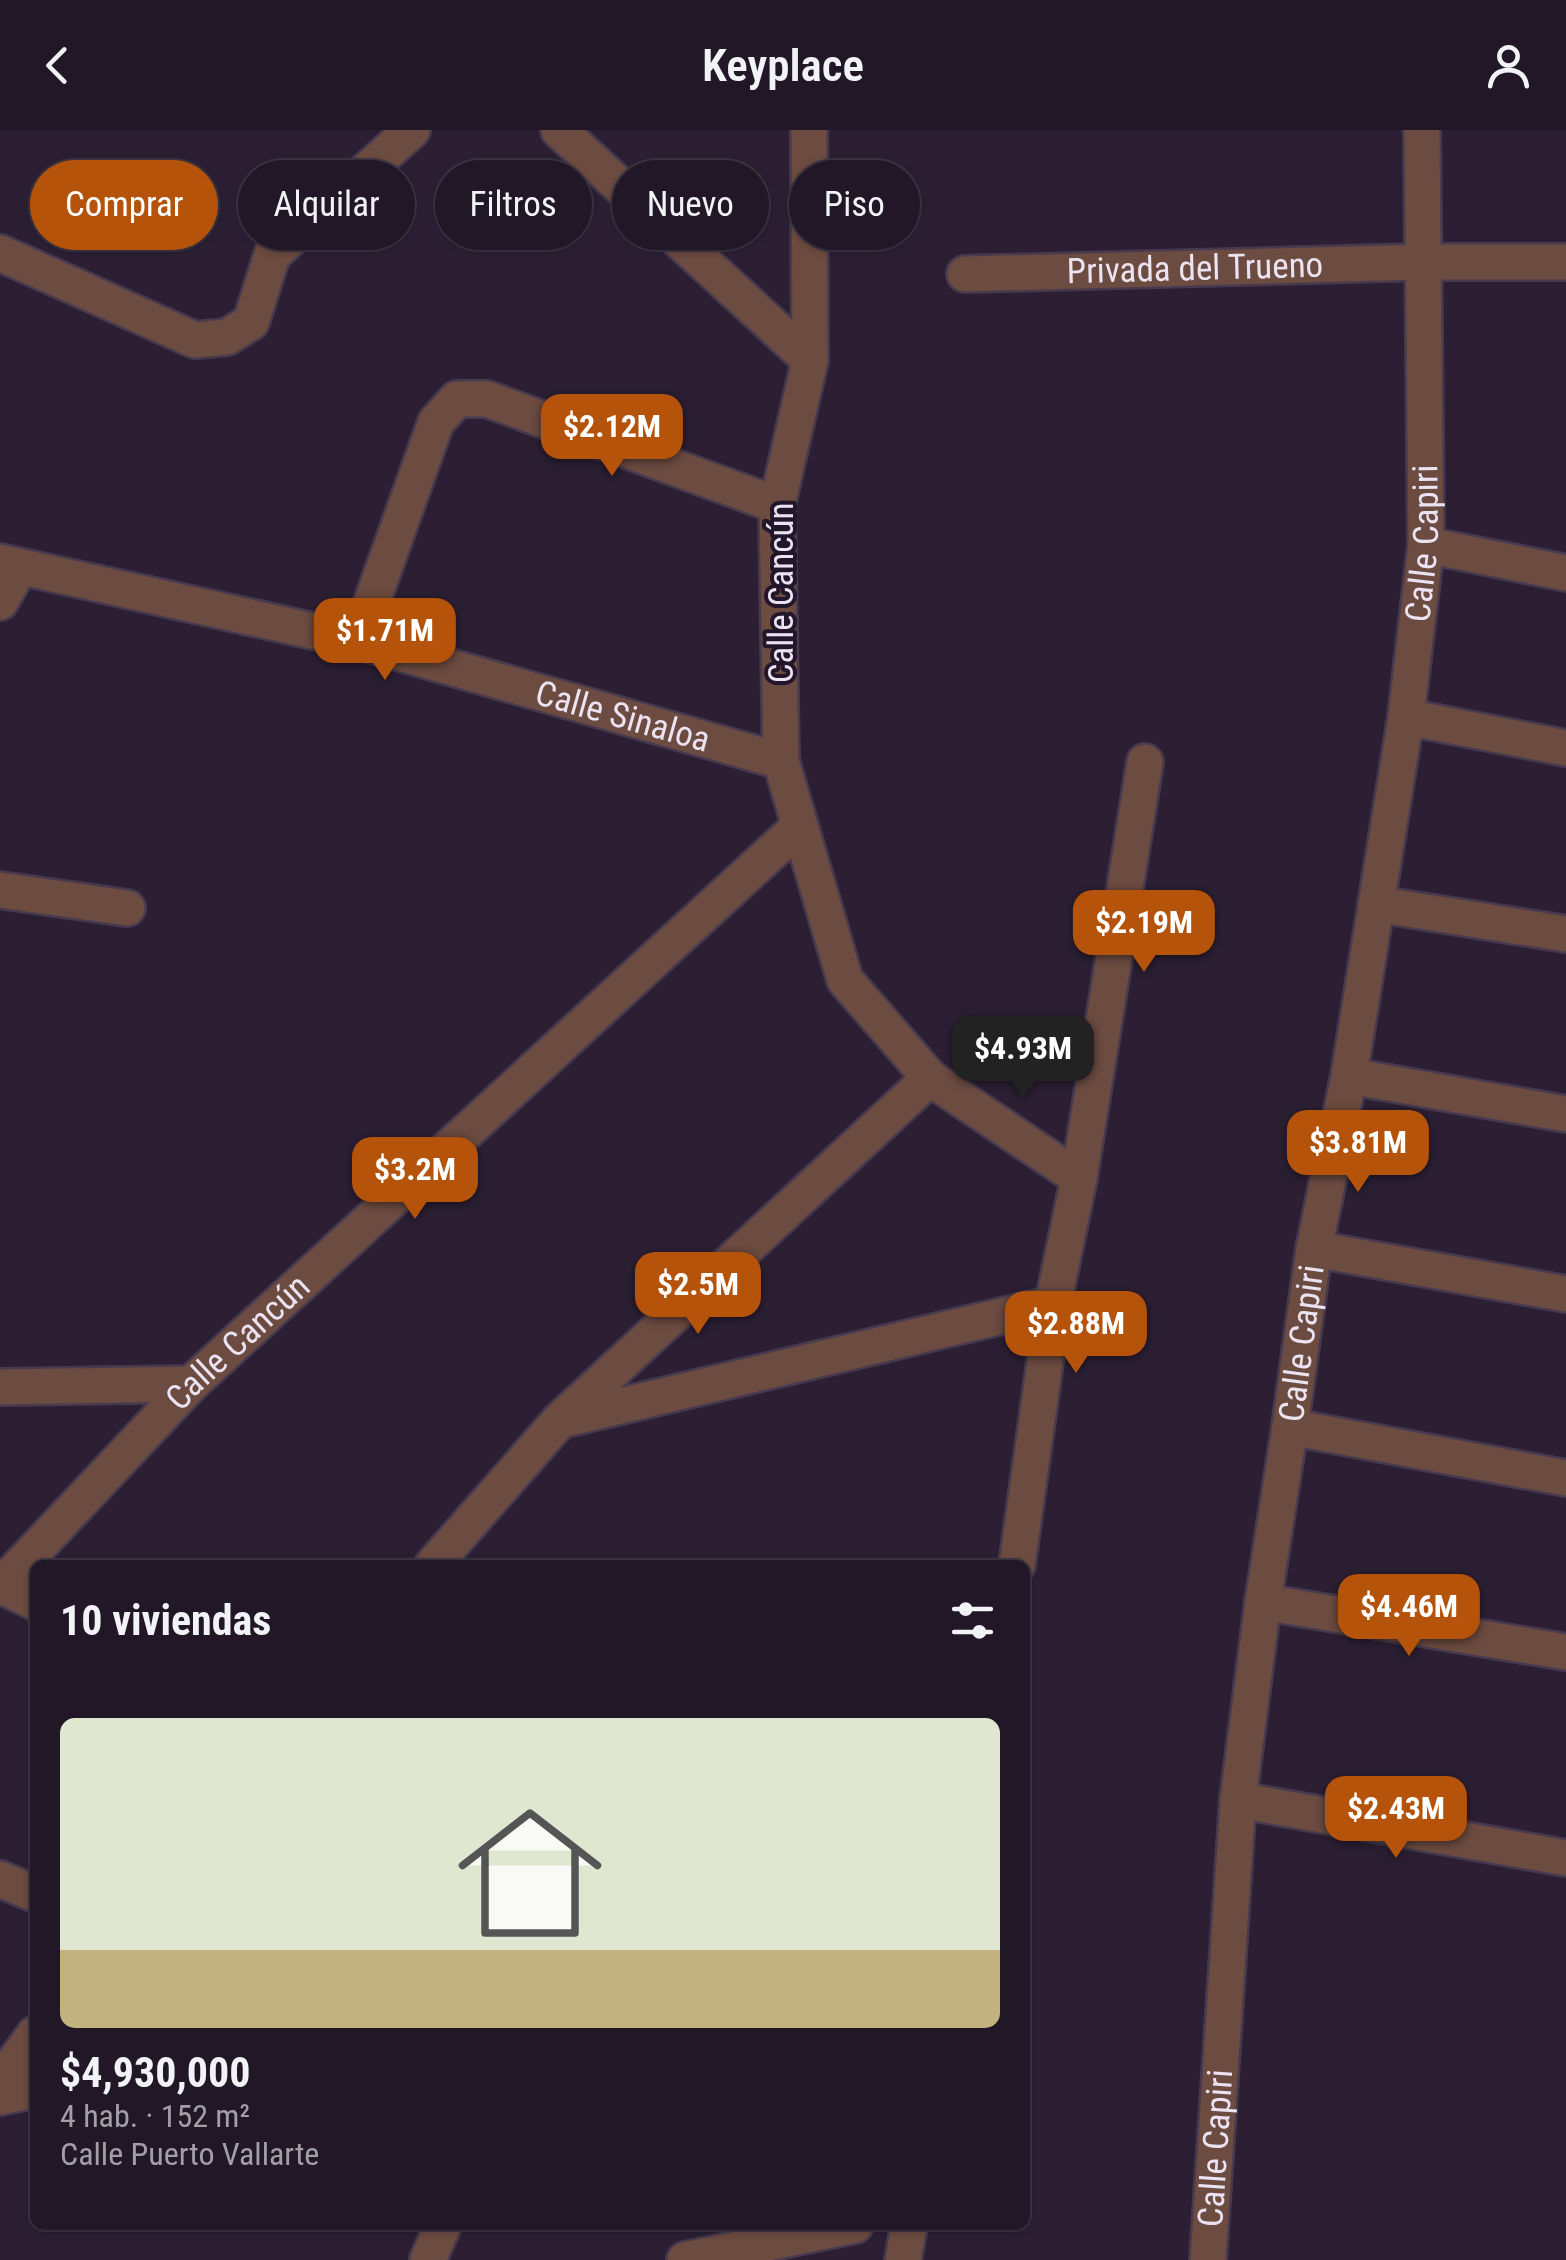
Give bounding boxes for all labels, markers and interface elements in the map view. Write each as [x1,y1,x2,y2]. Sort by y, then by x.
icon: back [30,38,85,93]
icon: person [1481,38,1536,93]
text: Keyplace [702,39,864,92]
chip: Comprar [30,160,218,250]
chip: Alquilar [238,160,415,250]
chip: Filtros [435,160,592,250]
chip: Nuevo [612,160,769,250]
chip: Piso [789,160,920,250]
street label: Privada del Trueno [1066,244,1324,292]
pin: $2.12M [531,394,693,479]
text: $2.12M [563,407,661,445]
street label: Calle Capiri [1397,464,1447,624]
street label: Calle Cancún [761,503,802,683]
pin: $1.71M [304,598,466,683]
text: $1.71M [336,611,434,649]
street label: Calle Sinaloa [531,672,715,760]
pin: $2.19M [1063,890,1225,975]
text: $2.19M [1095,903,1193,941]
pin: $4.93M [942,1016,1104,1101]
text: $4.93M [974,1029,1072,1067]
pin: $3.81M [1277,1110,1439,1195]
text: $3.81M [1309,1123,1407,1161]
pin: $3.2M [345,1137,485,1222]
text: $3.2M [374,1150,456,1188]
pin: $2.5M [628,1252,768,1337]
street label: Calle Capiri [1270,1262,1332,1424]
street label: Calle Cancún [157,1265,318,1418]
text: $2.5M [657,1265,739,1303]
pin: $2.88M [995,1291,1157,1376]
text: $2.88M [1027,1304,1125,1342]
pin: $4.46M [1328,1574,1490,1659]
text: $4.46M [1360,1587,1458,1625]
icon: filters [945,1593,1000,1648]
text: 10 viviendas [60,1596,271,1645]
pin: $2.43M [1315,1776,1477,1861]
icon: home [440,1783,620,1963]
text: $2.43M [1347,1789,1445,1827]
text: $4,930,000 [60,2048,250,2097]
street label: Calle Capiri [1190,2068,1241,2228]
text: 4 hab. · 152 m² [60,2097,250,2135]
text: Calle Puerto Vallarte [60,2135,319,2173]

